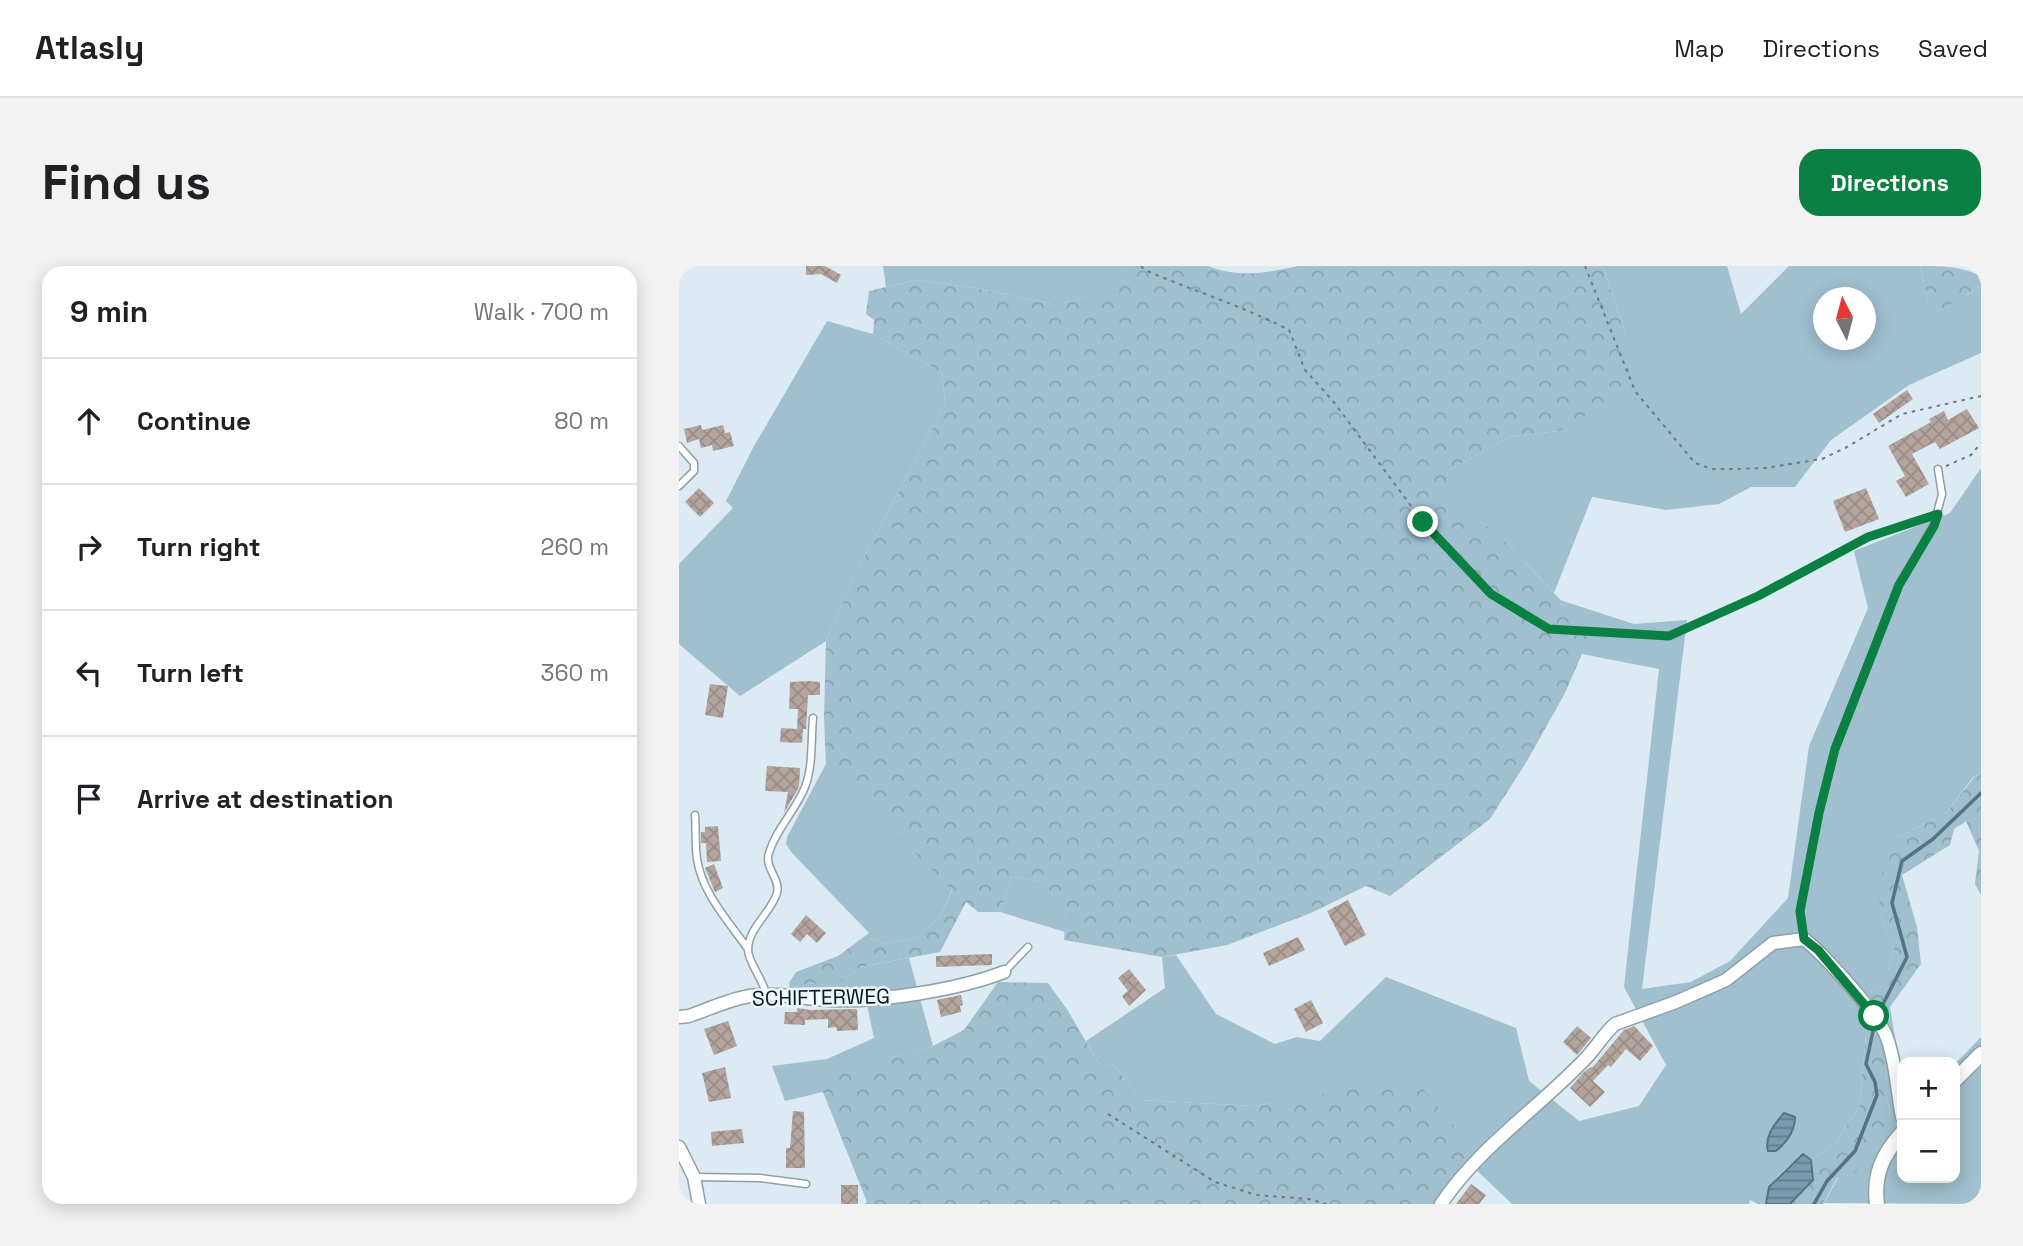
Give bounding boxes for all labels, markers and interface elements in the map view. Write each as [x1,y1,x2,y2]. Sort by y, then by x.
text: Atlasly [35,27,144,69]
text: Map [1674,33,1724,64]
text: Directions [1762,33,1880,64]
text: Saved [1918,33,1988,64]
button: Directions [1799,149,1981,216]
text: Find us [42,151,211,213]
north arrow [1813,287,1876,350]
text: 9 min [70,292,148,331]
text: Walk · 700 m [474,297,609,327]
icon: ahead [70,402,108,440]
text: Continue [137,404,251,438]
text: 80 m [554,406,609,436]
route end [1407,506,1438,537]
icon: right [70,528,108,566]
text: Turn right [137,530,261,564]
text: 260 m [541,532,609,562]
icon: left [70,654,108,692]
text: Turn left [137,656,244,690]
text: 360 m [541,658,609,688]
icon: arrive [70,780,108,818]
text: Arrive at destination [137,782,394,816]
street label: SCHIFTERWEG [752,982,890,1012]
route start [1858,1000,1889,1031]
map controls [1897,1057,1960,1183]
button: + [1897,1057,1960,1120]
button: − [1897,1120,1960,1183]

